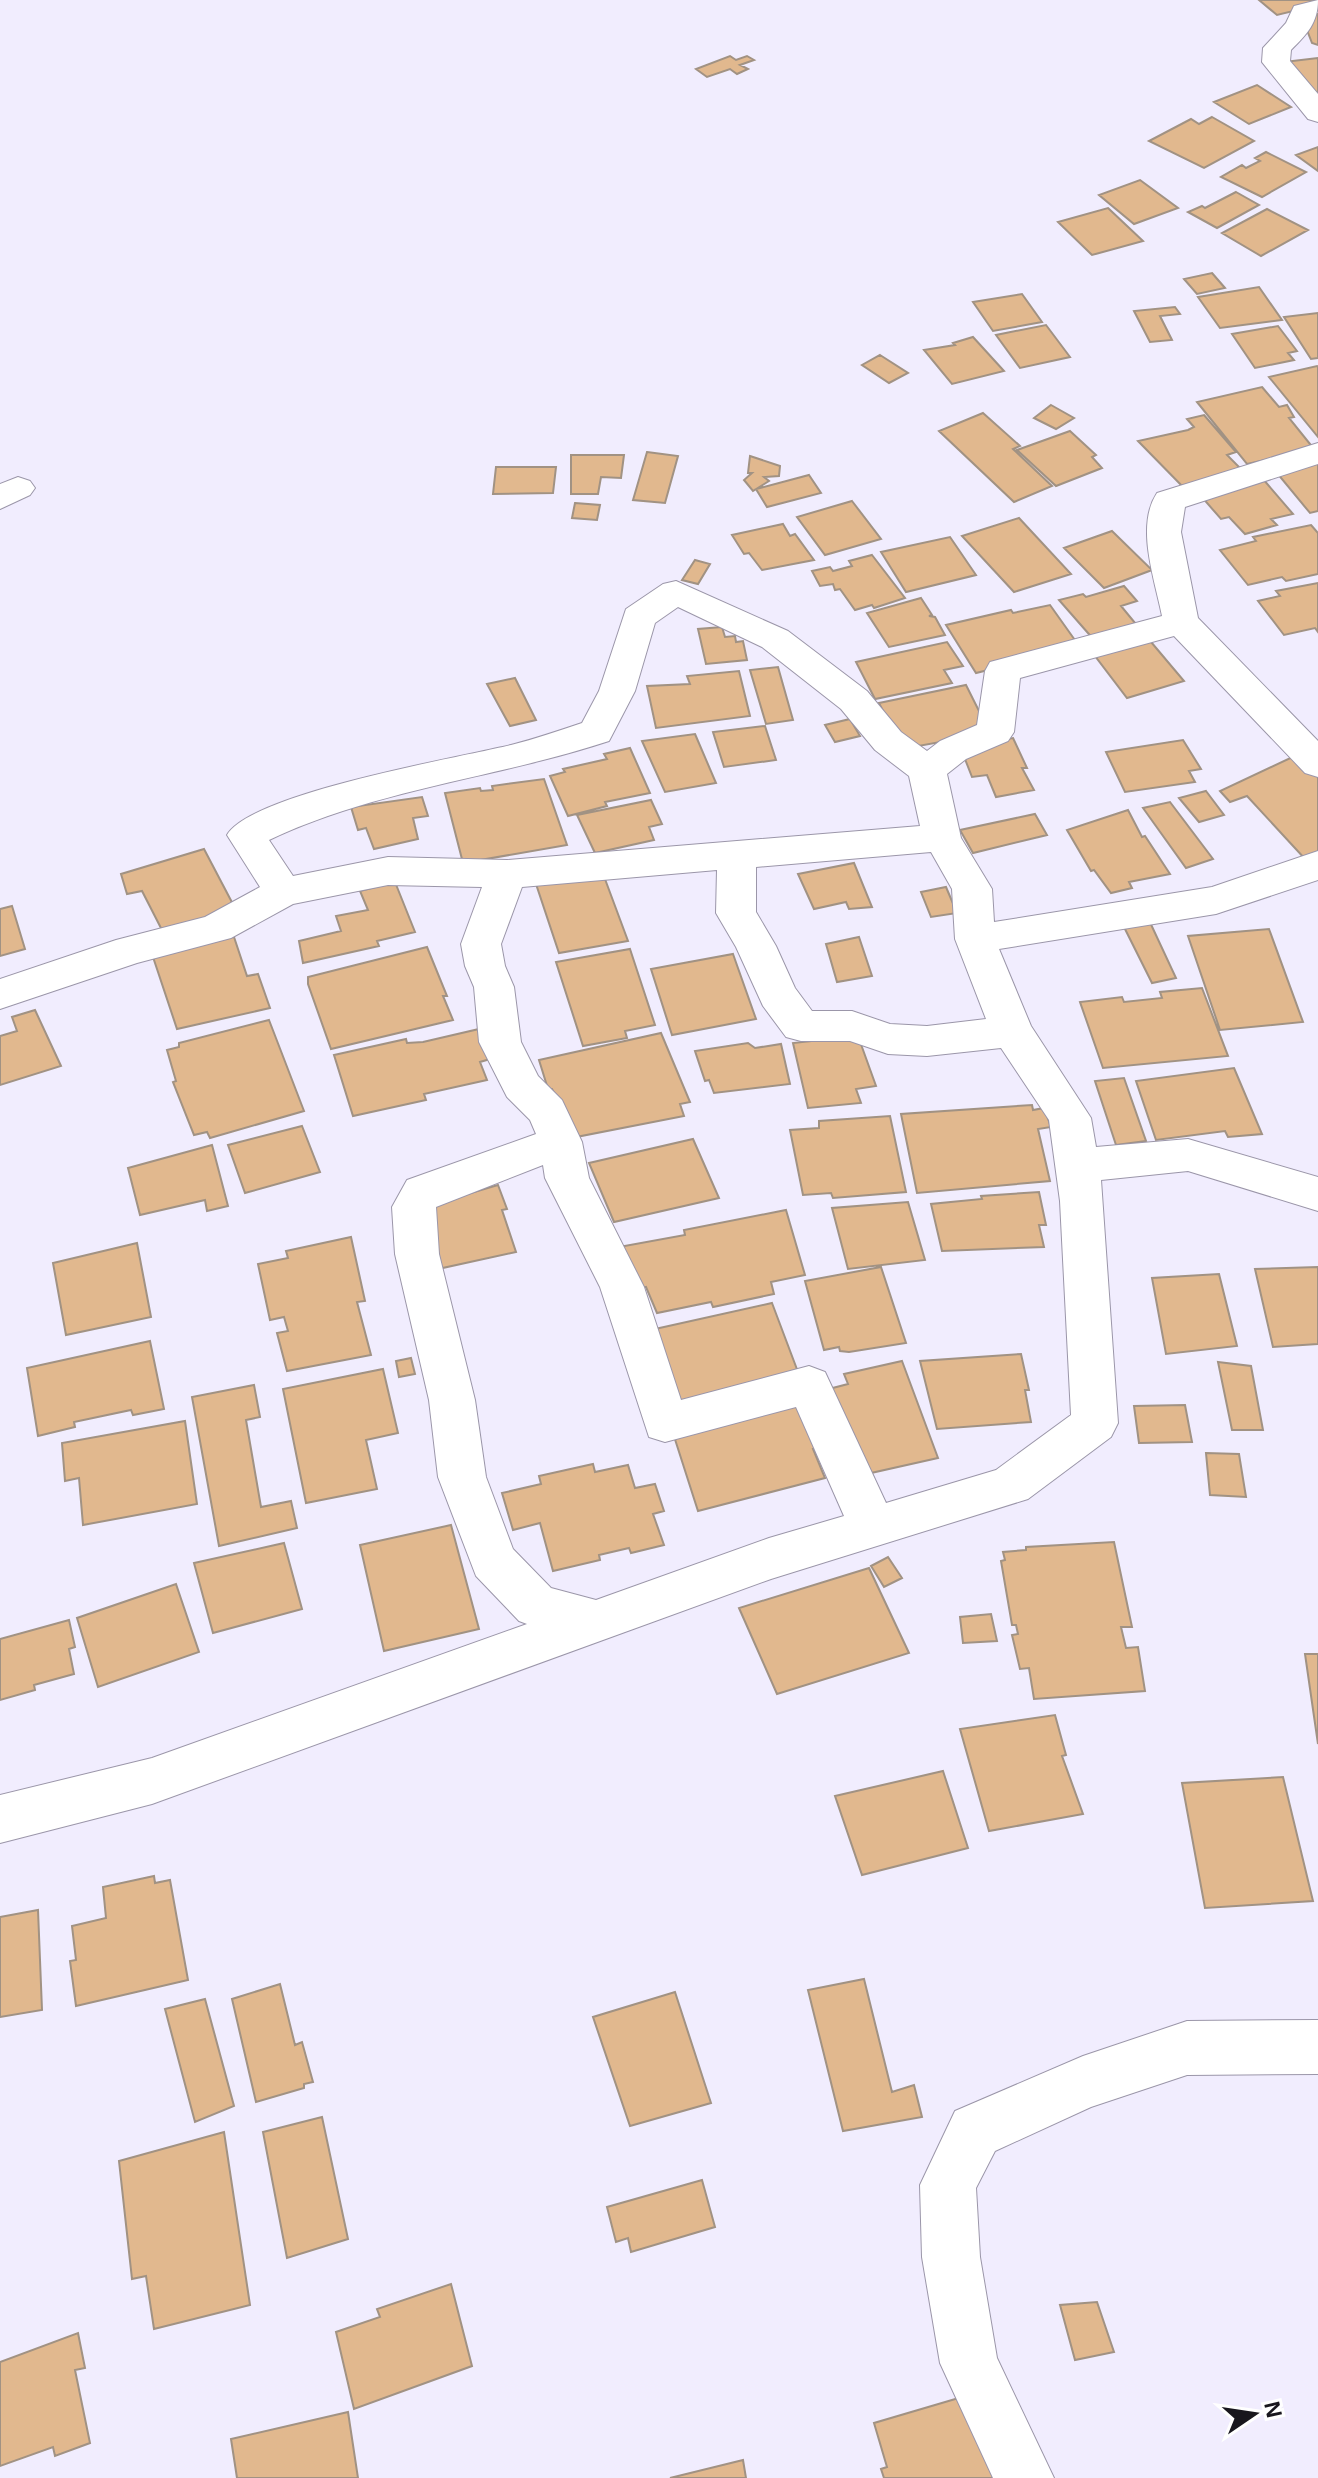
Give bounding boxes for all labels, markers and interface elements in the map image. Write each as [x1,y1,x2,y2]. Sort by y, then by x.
north arrow [1214,2374,1294,2454]
text: N [1259,2399,1287,2420]

